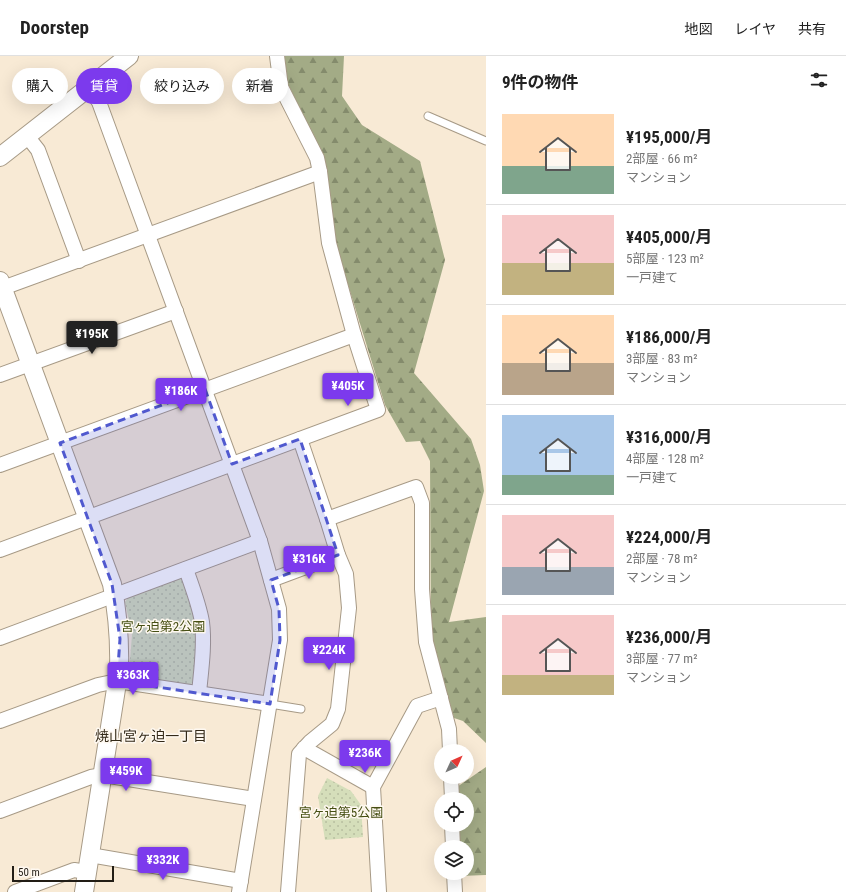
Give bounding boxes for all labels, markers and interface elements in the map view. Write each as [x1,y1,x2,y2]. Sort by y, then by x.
text: Doorstep [20,16,89,39]
text: 地図 [684,21,712,37]
text: レイヤ [734,21,776,37]
text: 共有 [798,21,826,37]
chip: 購入 [12,68,68,104]
chip: 賃貸 [76,68,132,104]
chip: 絞り込み [140,68,224,104]
chip: 新着 [232,68,288,104]
icon: filters [808,69,830,91]
text: 9件の物件 [502,72,579,92]
text: ¥195,000/月 [626,127,712,147]
icon: home [534,130,582,178]
text: 2部屋 · 66 m² [626,151,697,166]
text: マンション [626,170,691,185]
text: ¥405,000/月 [626,227,712,247]
icon: home [534,231,582,279]
text: 5部屋 · 123 m² [626,251,704,266]
text: 一戸建て [626,270,678,285]
pin: ¥195K [64,321,120,355]
text: ¥195K [75,326,109,341]
text: ¥186,000/月 [626,327,712,347]
icon: home [534,331,582,379]
text: 3部屋 · 83 m² [626,351,697,366]
text: マンション [626,370,691,385]
pin: ¥405K [320,373,376,407]
pin: ¥186K [153,378,209,412]
text: ¥405K [331,378,365,393]
text: ¥186K [164,383,198,398]
text: ¥316,000/月 [626,427,712,447]
icon: home [534,431,582,479]
text: 4部屋 · 128 m² [626,451,704,466]
text: 一戸建て [626,470,678,485]
text: ¥224,000/月 [626,527,712,547]
icon: home [534,531,582,579]
pin: ¥316K [281,546,337,580]
text: ¥316K [292,551,326,566]
text: 2部屋 · 78 m² [626,551,697,566]
text: マンション [626,570,691,585]
park label: 宮ヶ迫第2公園 [121,619,205,634]
text: ¥236,000/月 [626,627,712,647]
icon: home [534,631,582,679]
pin: ¥224K [301,637,357,671]
text: ¥224K [312,642,346,657]
text: 3部屋 · 77 m² [626,651,697,666]
pin: ¥363K [105,662,161,696]
text: ¥363K [116,667,150,682]
text: マンション [626,670,691,685]
district label: 焼山宮ヶ迫一丁目 [95,728,207,744]
pin: ¥236K [337,740,393,774]
north arrow [434,744,474,784]
map controls [434,744,474,880]
text: ¥236K [348,745,382,760]
pin: ¥459K [98,758,154,792]
text: ¥459K [109,763,143,778]
button: locate [434,792,474,832]
park label: 宮ヶ迫第5公園 [299,805,383,820]
button: layers [434,840,474,880]
pin: ¥332K [135,847,191,881]
text: ¥332K [146,852,180,867]
scale bar [12,864,114,883]
text: 50 m [18,866,40,879]

